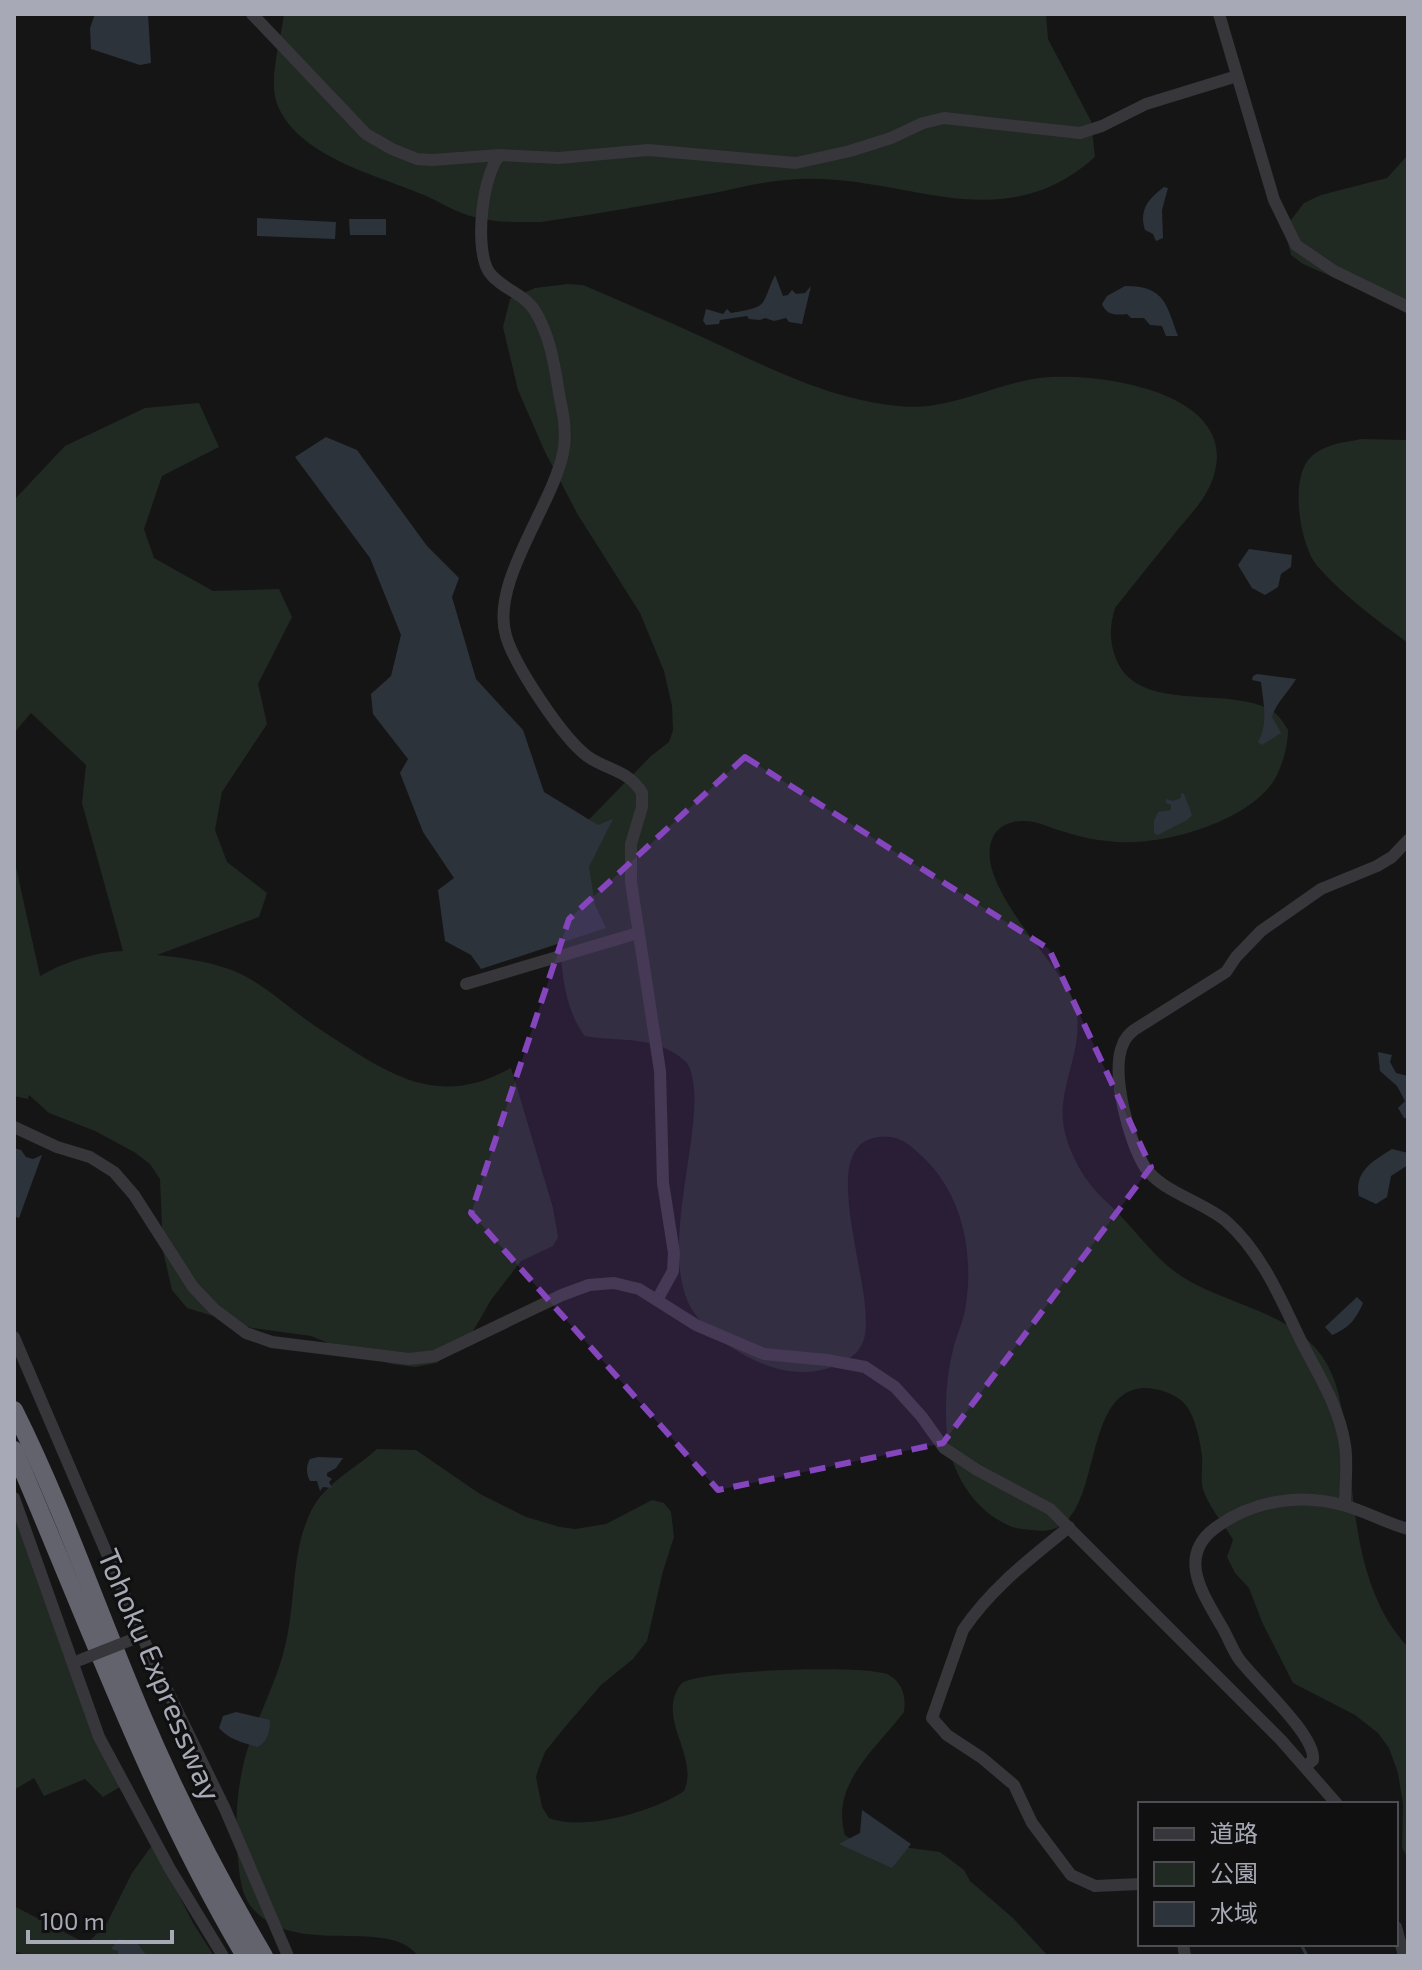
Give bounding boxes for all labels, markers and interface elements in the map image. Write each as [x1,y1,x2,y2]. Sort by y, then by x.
street label: Tohoku Expressway [92,1543,230,1806]
legend [1138,1802,1398,1946]
text: 道路 [1210,1818,1258,1847]
text: 公園 [1210,1858,1258,1887]
scale bar [28,1894,172,1944]
text: 水域 [1210,1898,1258,1927]
text: 100 m [40,1906,105,1935]

